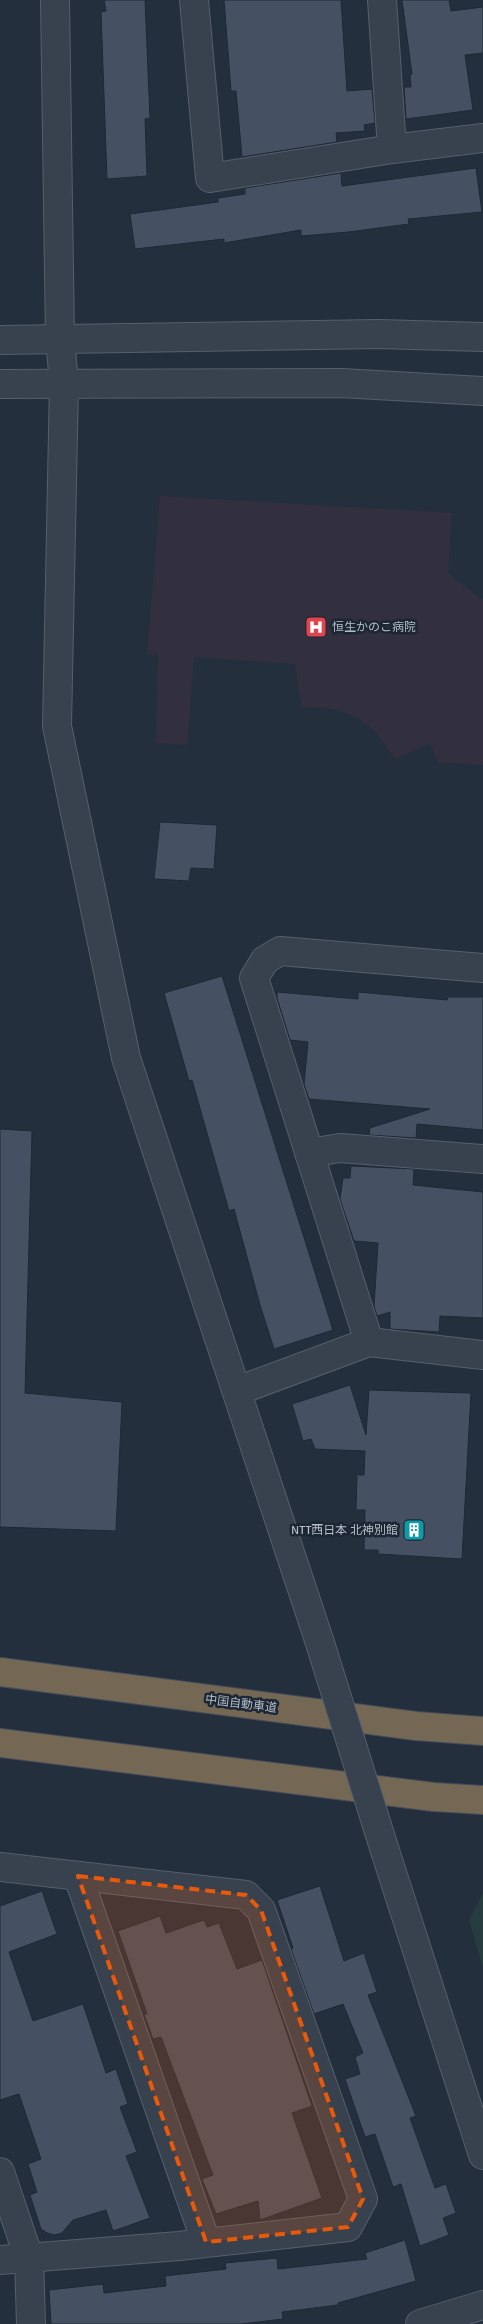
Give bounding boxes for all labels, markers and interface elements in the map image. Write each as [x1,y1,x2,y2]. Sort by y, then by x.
hospital icon: 恒生かのこ病院 [304,615,328,639]
place label: 恒生かのこ病院 [332,620,416,635]
building icon: NTT西日本 北神別館 [402,1518,426,1542]
place label: NTT西日本 北神別館 [291,1523,398,1538]
street label: 中国自動車道 [204,1692,278,1716]

